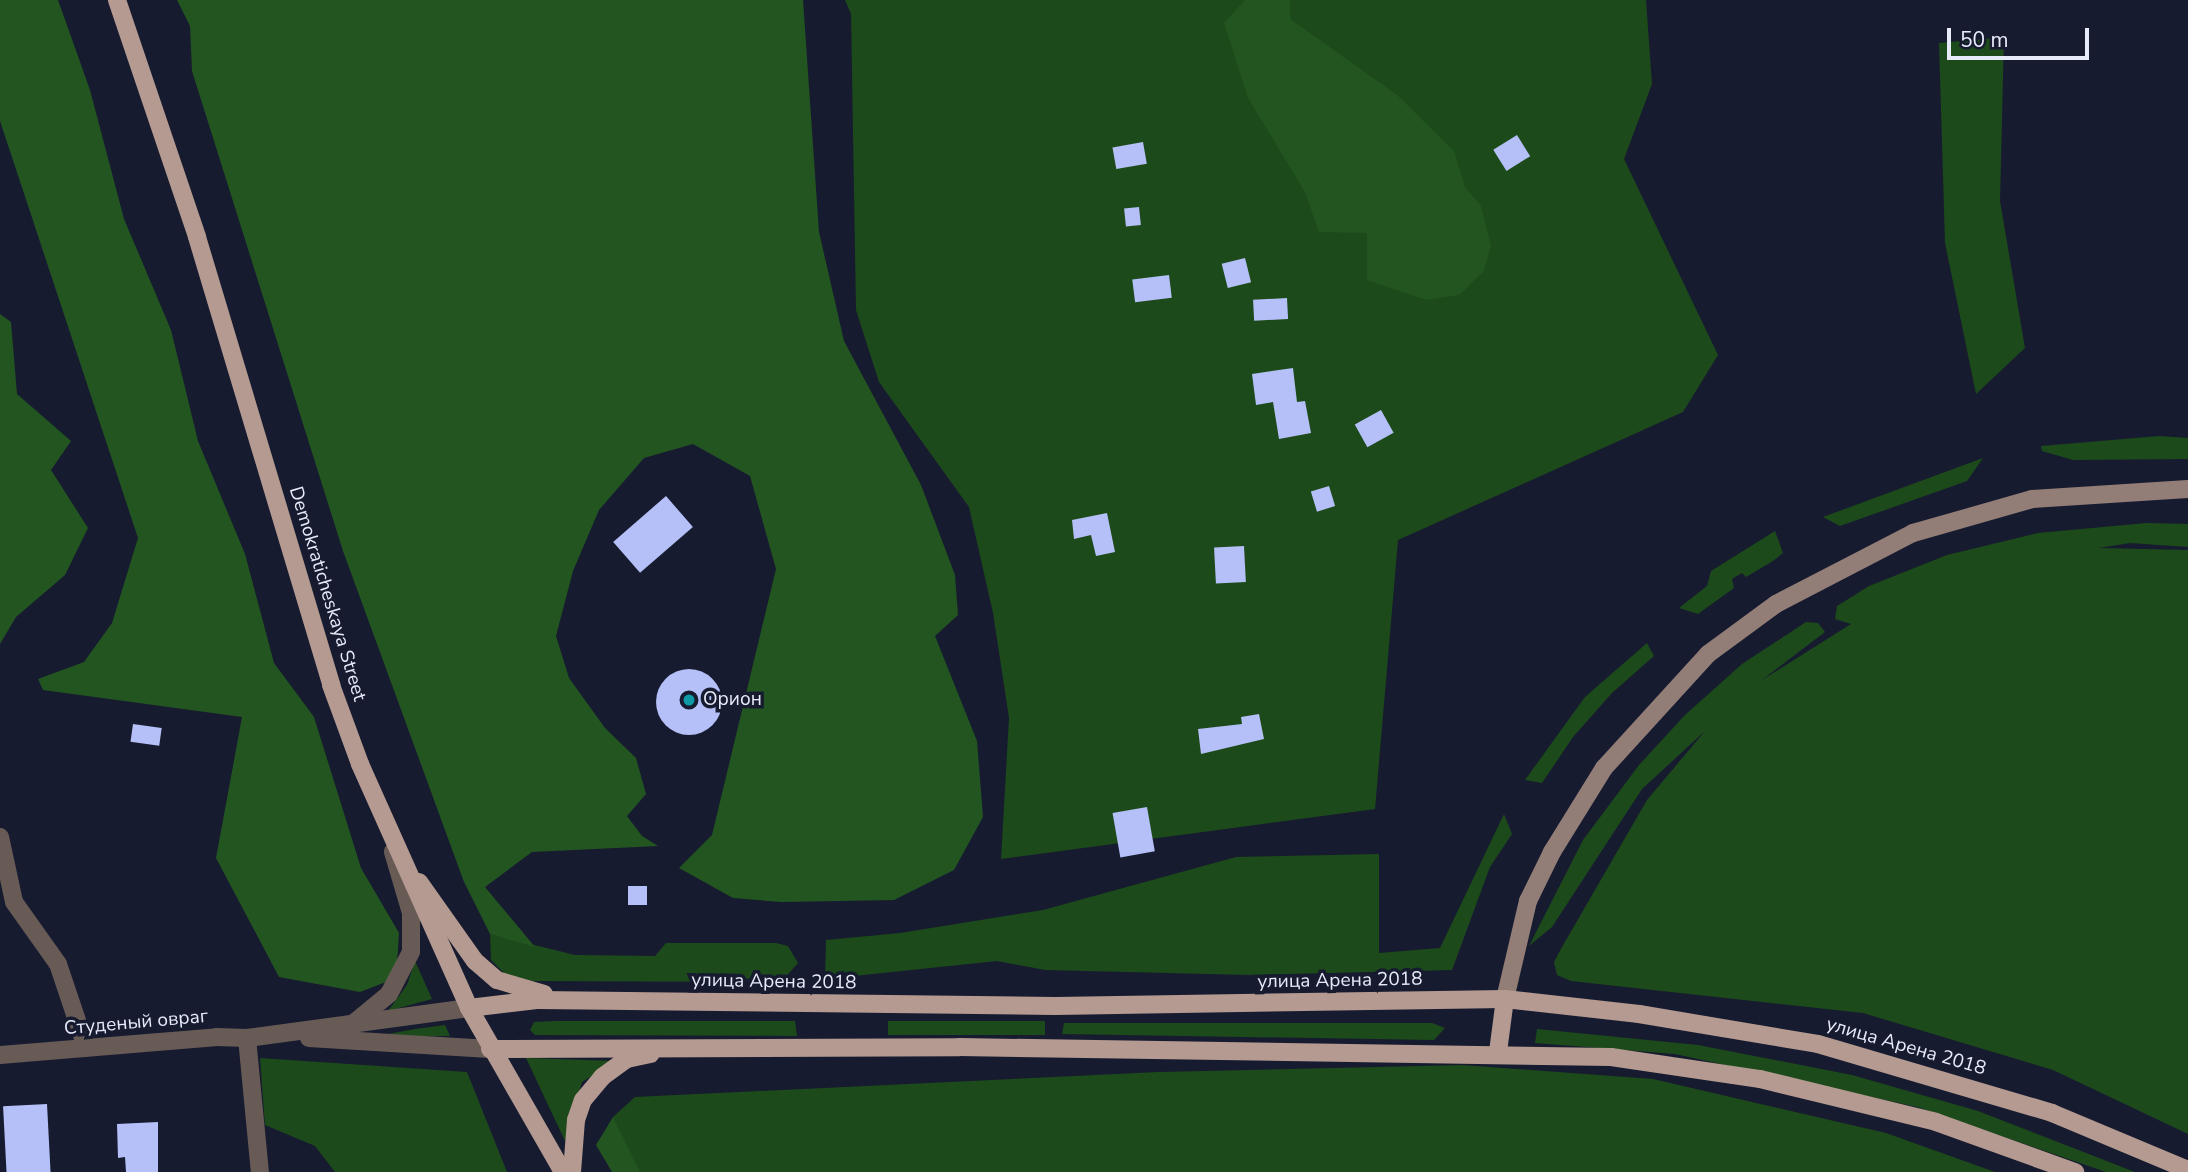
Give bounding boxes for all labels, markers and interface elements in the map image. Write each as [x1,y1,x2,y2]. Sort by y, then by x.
scale bar [1950,14,2092,58]
text: 50 m [1960,26,2009,54]
street label: Demokraticheskaya Street [284,484,370,704]
place label: Орион [703,689,762,711]
marker: Орион [681,692,697,708]
street label: улица Арена 2018 [1257,968,1423,994]
street label: улица Арена 2018 [691,969,857,995]
street label: Студеный овраг [63,1005,209,1041]
street label: улица Арена 2018 [1823,1013,1989,1081]

